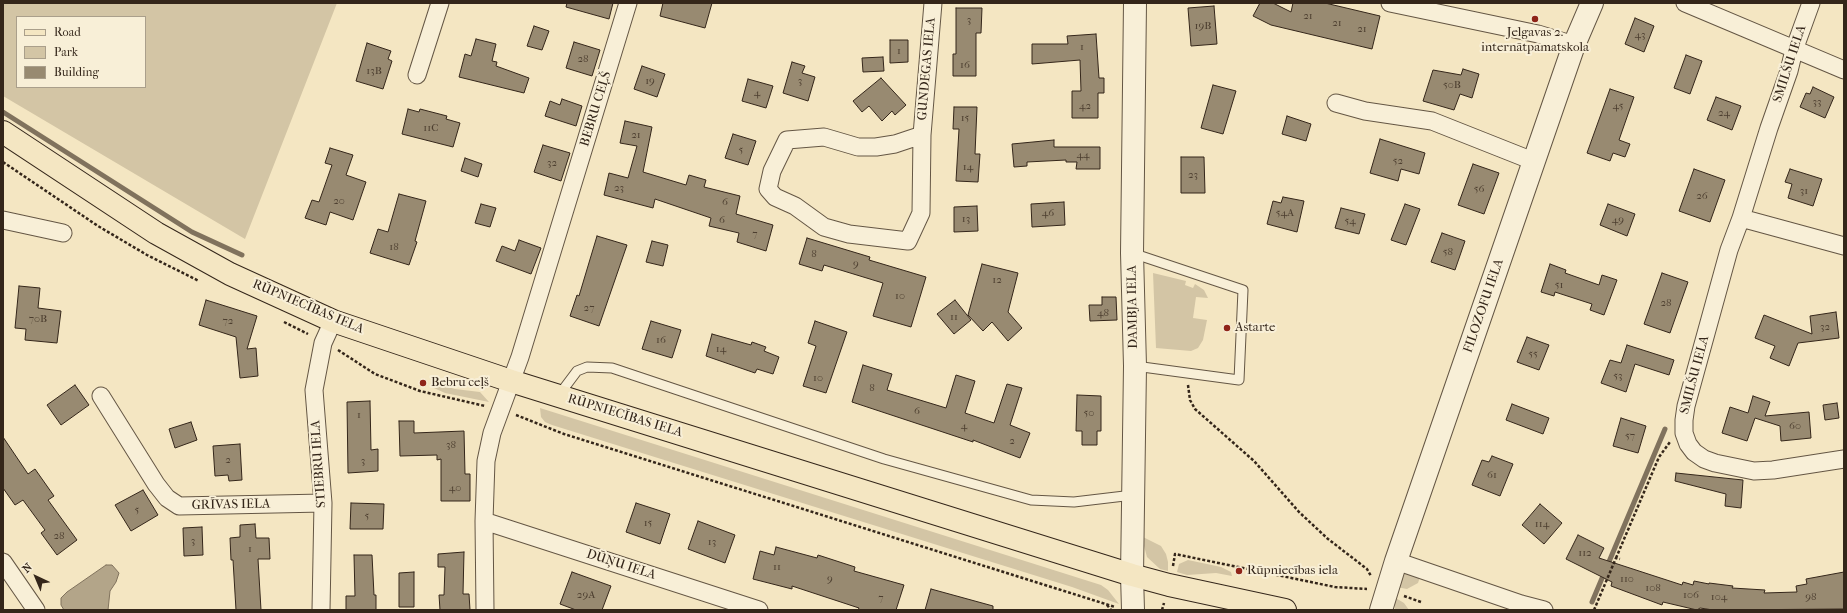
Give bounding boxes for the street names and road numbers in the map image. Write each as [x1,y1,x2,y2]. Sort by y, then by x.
street label: GUNDEGAS IELA [915,17,939,121]
street label: SMILŠU IELA [1770,23,1810,105]
street label: BEBRU CEĻŠ [577,70,615,148]
street label: FILOZOFU IELA [1461,257,1507,355]
street label: DAMBJA IELA [1124,265,1142,349]
street label: RŪPNIECĪBAS IELA [250,276,366,338]
street label: SMILŠU IELA [1677,334,1713,416]
street label: RŪPNIECĪBAS IELA [566,391,684,441]
street label: STIEBRU IELA [308,419,330,509]
street label: GRĪVAS IELA [191,497,271,513]
street label: DŪŅU IELA [584,546,658,584]

